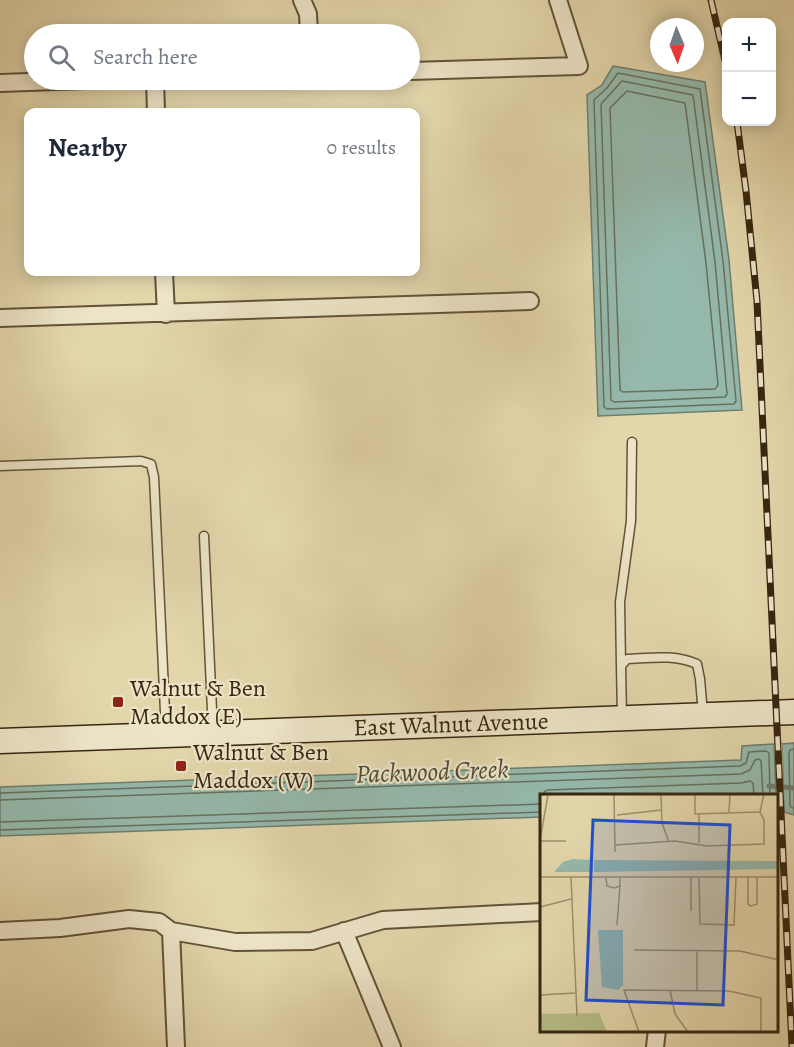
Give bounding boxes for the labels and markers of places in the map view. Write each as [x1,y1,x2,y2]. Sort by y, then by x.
place label: Walnut & Ben Maddox (E) [129,672,266,732]
marker: Walnut & Ben Maddox (E) [111,695,125,709]
place label: Walnut & Ben Maddox (W) [192,736,329,796]
marker: Walnut & Ben Maddox (W) [174,759,188,773]

